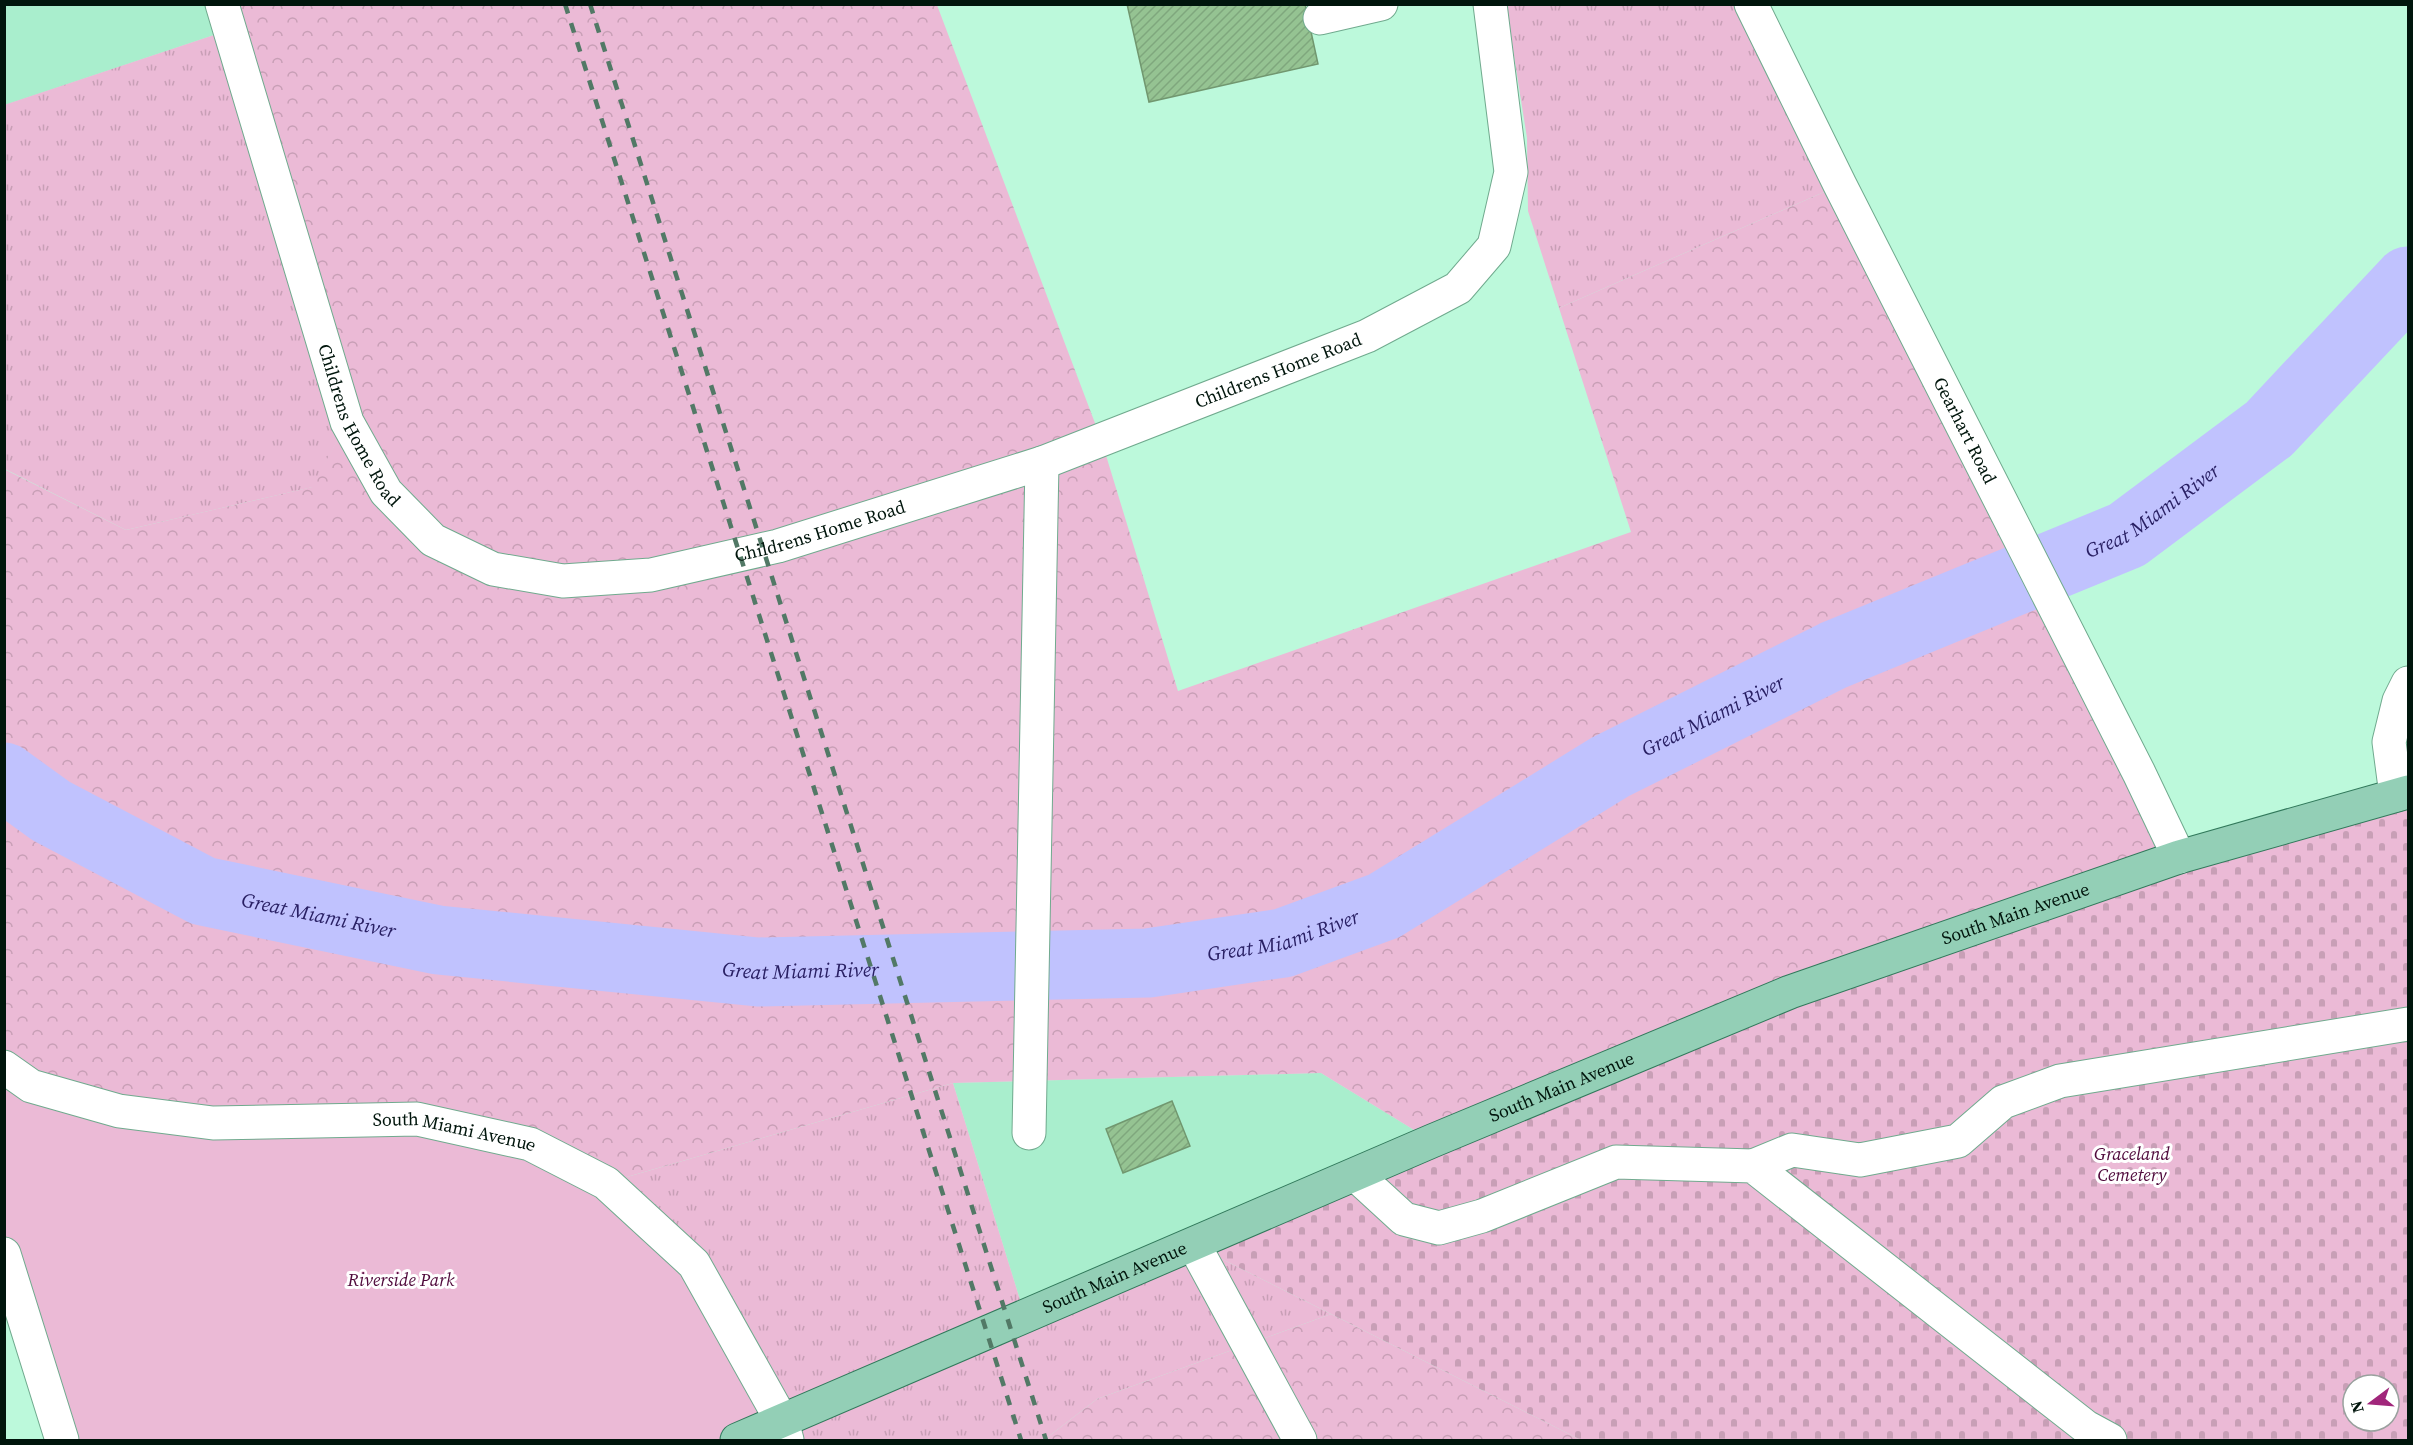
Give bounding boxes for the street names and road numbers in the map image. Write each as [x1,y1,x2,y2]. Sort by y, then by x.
street label: Childrens Home Road [1191,326,1365,414]
street label: Childrens Home Road [312,341,406,512]
street label: Gearhart Road [1928,373,2003,488]
street label: Childrens Home Road [732,494,908,568]
street label: South Main Avenue [1938,876,2093,951]
street label: South Main Avenue [1485,1045,1638,1128]
street label: South Miami Avenue [372,1106,541,1157]
street label: South Main Avenue [1038,1235,1190,1319]

